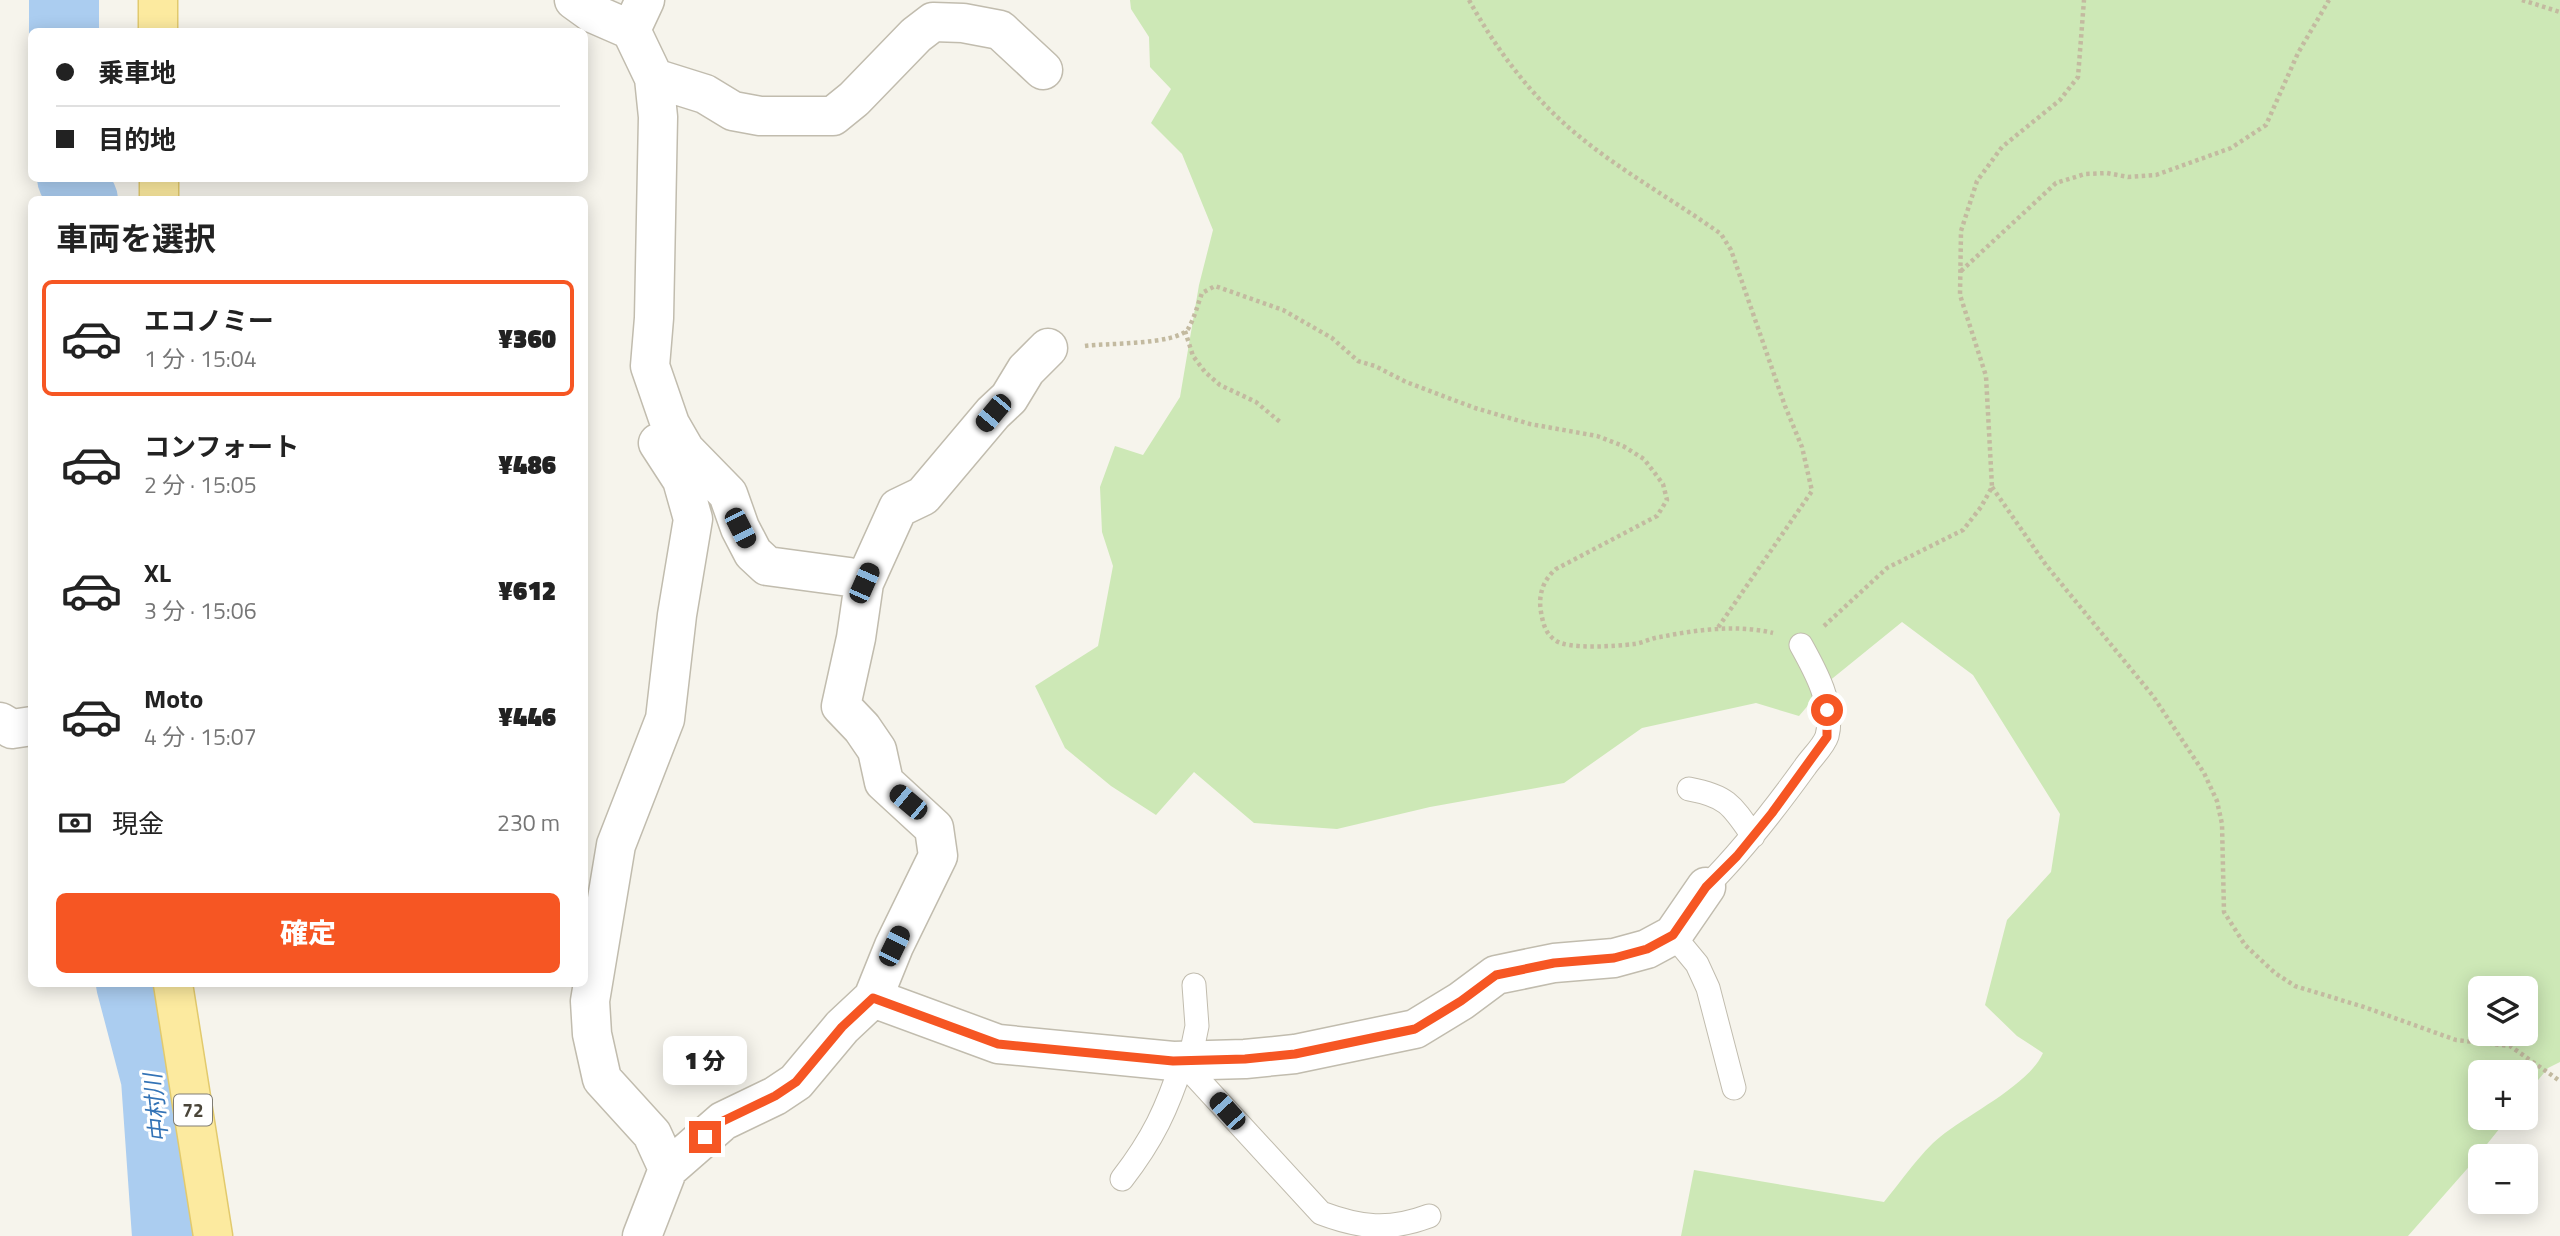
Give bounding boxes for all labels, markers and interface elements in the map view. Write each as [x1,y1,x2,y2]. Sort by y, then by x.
text: 乗車地 [98,53,176,92]
text: 目的地 [98,120,176,159]
text: 車両を選択 [56,214,216,262]
text: エコノミー [144,301,274,340]
icon: car [60,307,123,370]
text: ¥360 [498,319,556,358]
text: 1 分 · 15:04 [144,341,257,376]
car [972,390,1015,436]
text: コンフォート [144,427,299,466]
icon: car [60,433,123,496]
text: ¥486 [498,445,556,484]
text: 2 分 · 15:05 [144,467,257,502]
car [722,505,759,551]
text: XL [144,553,171,592]
icon: car [60,559,123,622]
car [846,560,883,606]
text: ¥612 [498,571,556,610]
text: 3 分 · 15:06 [144,593,257,628]
text: Moto [144,679,203,718]
icon: car [60,685,123,748]
route start [1811,694,1843,726]
text: ¥446 [498,697,556,736]
text: 4 分 · 15:07 [144,719,257,754]
car [886,780,931,824]
icon: cash [56,804,94,842]
text: 現金 [112,804,164,843]
text: 230 m [497,805,560,840]
button: 確定 [56,893,560,973]
car [876,923,913,969]
map controls [2468,976,2538,1214]
button: layers [2468,976,2538,1046]
callout: 1 分 [663,1036,747,1084]
text: 1 分 [685,1043,725,1078]
button: + [2468,1060,2538,1130]
water label: 中村川 [134,1069,177,1144]
car [1206,1088,1249,1134]
road number: 72 [174,1094,212,1126]
route end [689,1121,721,1153]
button: − [2468,1144,2538,1214]

